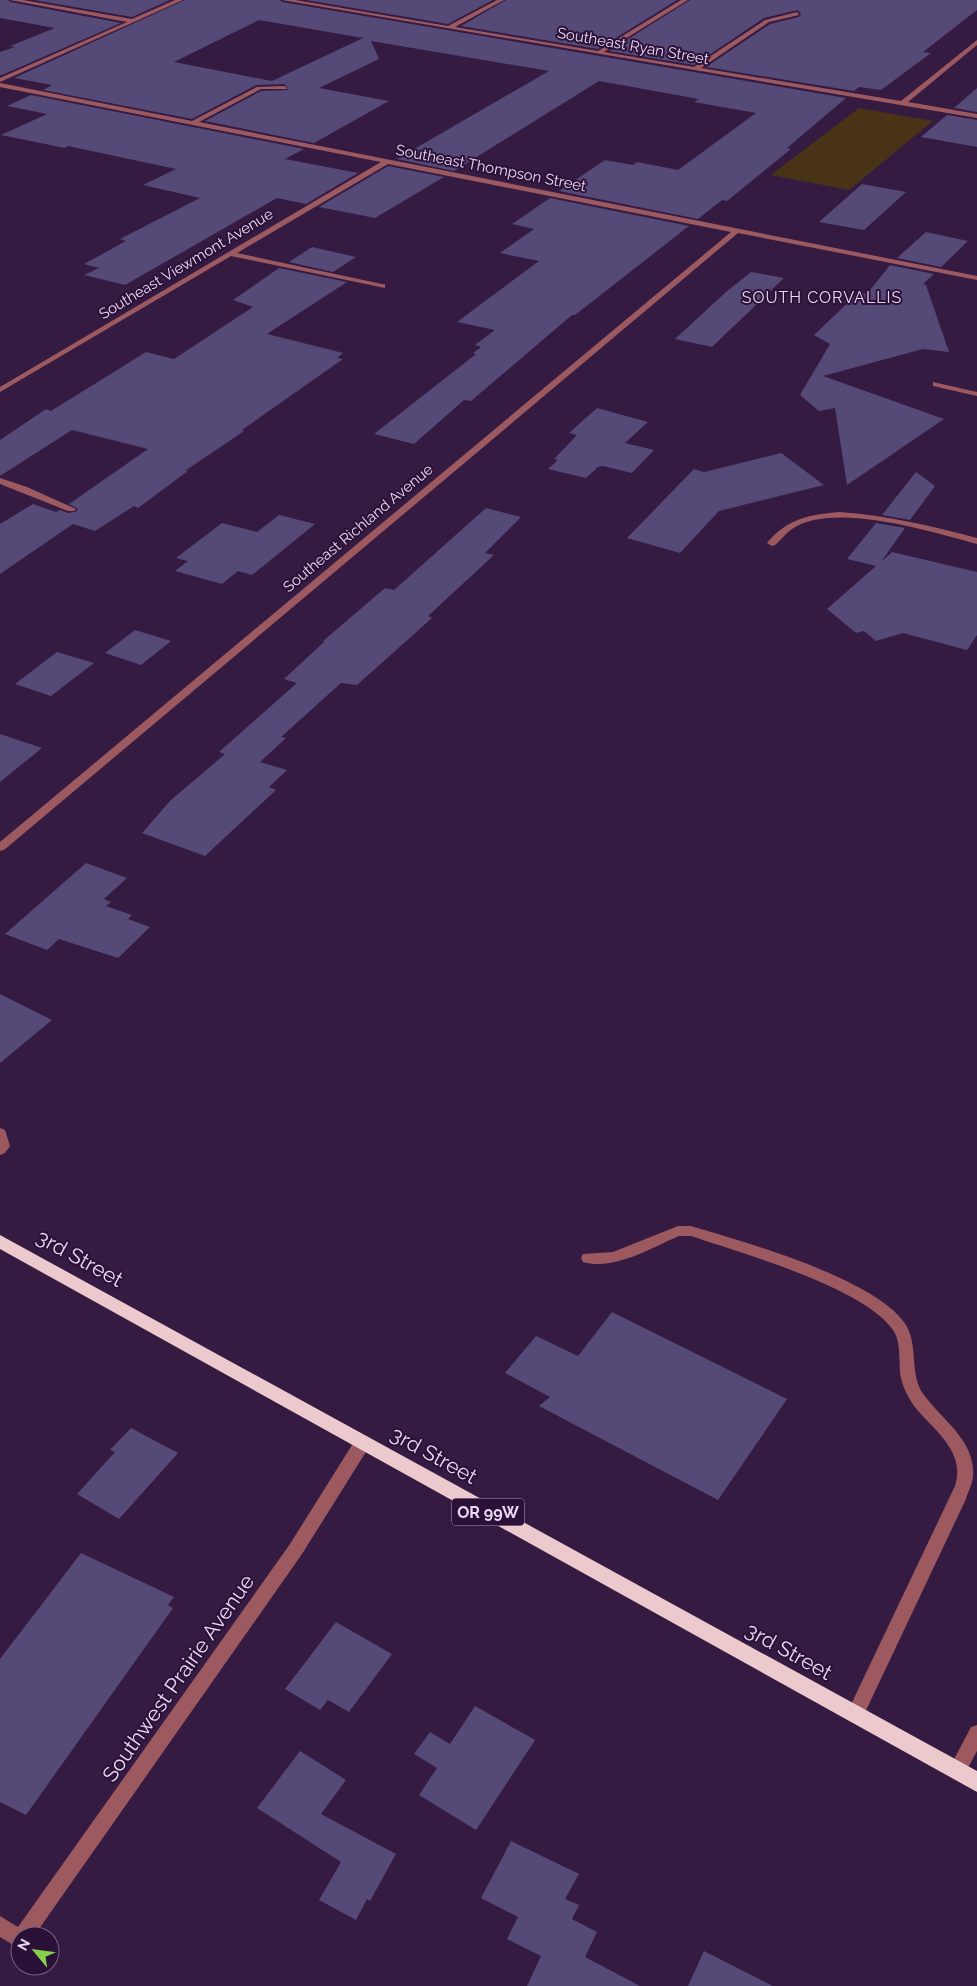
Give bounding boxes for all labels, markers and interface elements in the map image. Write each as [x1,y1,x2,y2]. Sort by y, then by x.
street label: Southeast Ryan Street [556,24,710,68]
street label: Southeast Thompson Street [394,141,588,195]
street label: Southeast Viewmont Avenue [96,205,276,323]
district label: SOUTH CORVALLIS [742,288,902,307]
street label: Southeast Richland Avenue [279,460,437,596]
street label: 3rd Street [32,1224,128,1292]
street label: 3rd Street [386,1421,482,1489]
road number: OR 99W [452,1498,524,1525]
street label: Southwest Prairie Avenue [97,1570,259,1786]
street label: 3rd Street [741,1617,837,1685]
north arrow [10,1926,60,1976]
text: N [14,1936,33,1953]

